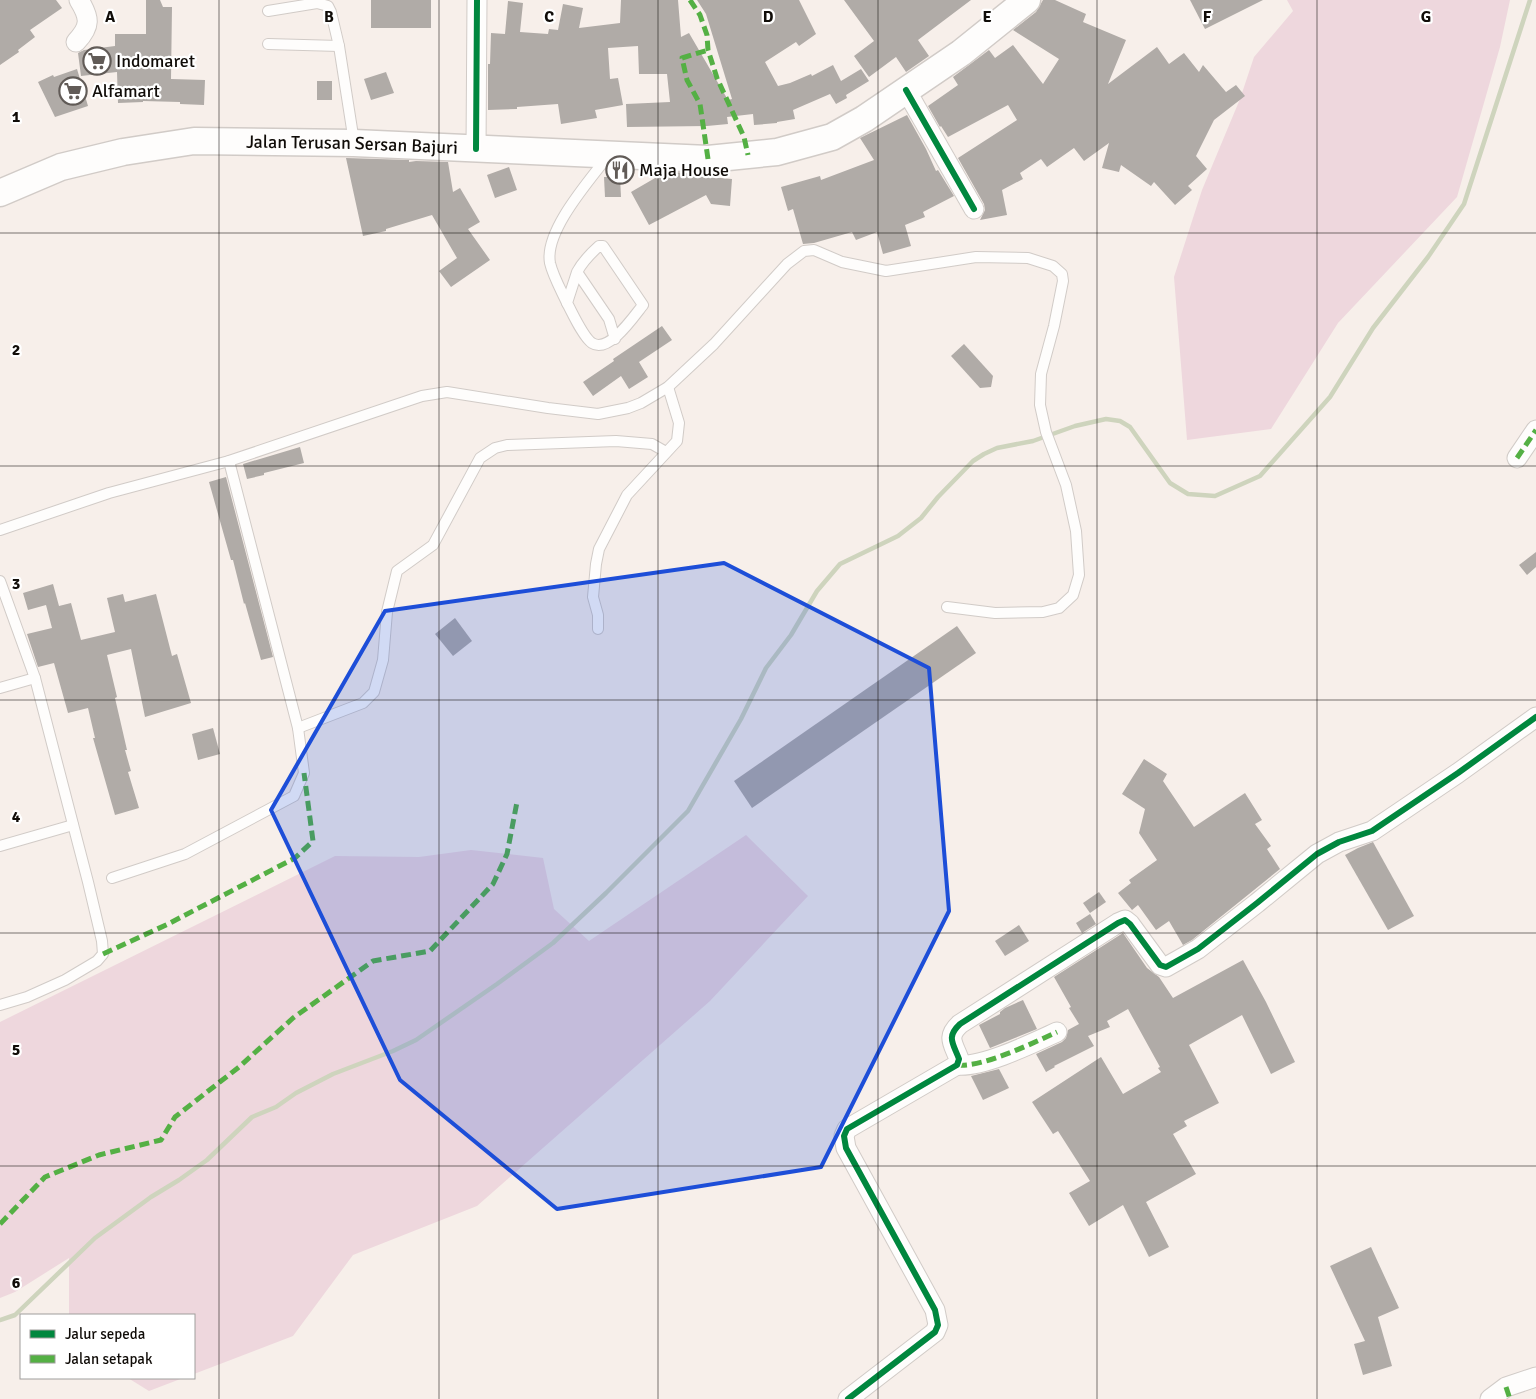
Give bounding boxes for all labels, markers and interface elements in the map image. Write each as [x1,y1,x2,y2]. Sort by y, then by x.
text: A [105,7,116,27]
text: B [324,7,334,27]
text: C [544,7,554,27]
text: D [763,7,774,27]
text: E [982,7,992,27]
text: F [1203,7,1212,27]
text: G [1421,7,1431,27]
supermarket icon: Indomaret [82,46,112,76]
place label: Indomaret [116,50,195,72]
supermarket icon: Alfamart [58,76,88,106]
place label: Alfamart [92,80,160,102]
text: 1 [12,107,21,127]
street label: Jalan Terusan Sersan Bajuri [246,131,458,159]
restaurant icon: Maja House [605,155,635,185]
place label: Maja House [639,159,729,181]
text: 2 [12,340,20,360]
text: 3 [12,574,20,594]
text: 4 [12,807,21,827]
text: 5 [12,1040,20,1060]
text: 6 [12,1273,21,1293]
legend [20,1314,195,1379]
text: Jalur sepeda [65,1325,145,1343]
text: Jalan setapak [65,1350,153,1368]

